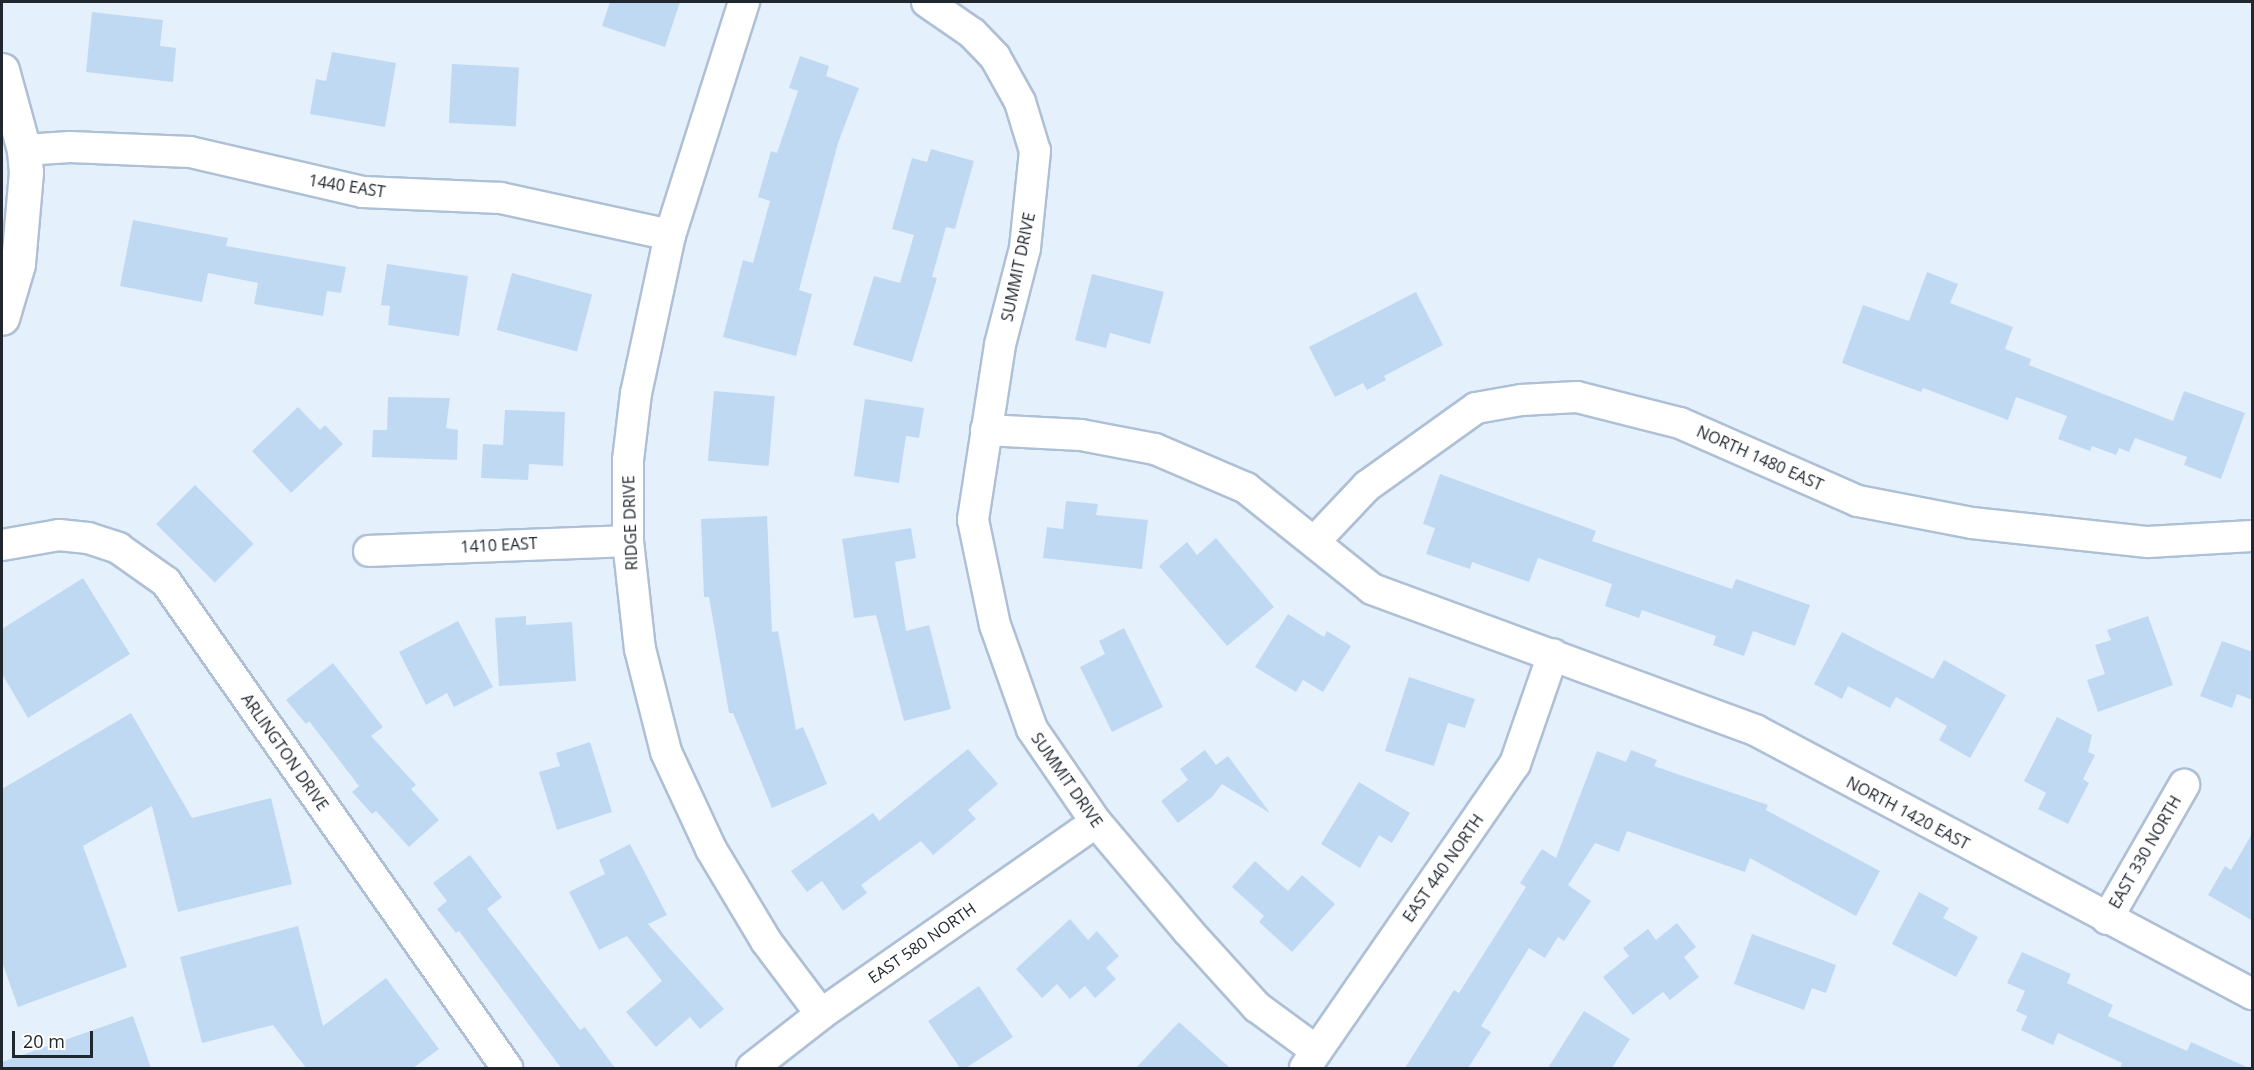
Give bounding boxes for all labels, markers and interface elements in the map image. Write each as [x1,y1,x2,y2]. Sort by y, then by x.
street label: 1440 EAST [307,170,387,202]
street label: SUMMIT DRIVE [997,211,1039,323]
street label: NORTH 1480 EAST [1694,421,1826,495]
street label: RIDGE DRIVE [619,475,641,571]
street label: 1410 EAST [460,533,538,557]
street label: ARLINGTON DRIVE [237,690,333,814]
street label: SUMMIT DRIVE [1027,729,1107,831]
street label: NORTH 1420 EAST [1843,772,1973,854]
street label: EAST 330 NORTH [2105,792,2185,912]
street label: EAST 440 NORTH [1399,810,1487,926]
street label: EAST 580 NORTH [864,899,980,987]
scale bar [15,1019,96,1057]
text: 20 m [23,1029,65,1053]

